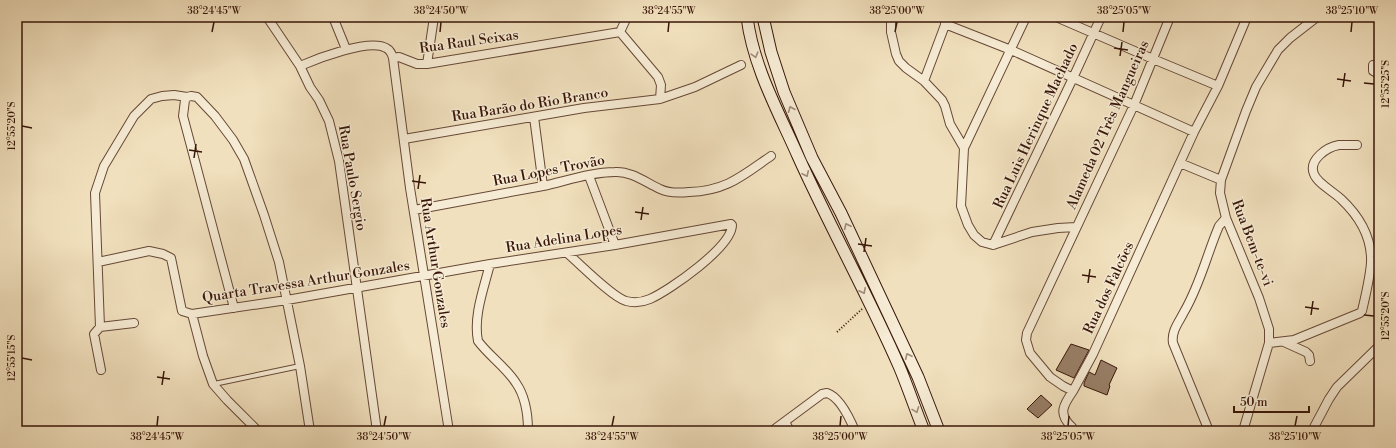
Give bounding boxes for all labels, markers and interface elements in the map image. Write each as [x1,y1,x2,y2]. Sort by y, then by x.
text: 38°24'45"W [187,5,242,17]
text: 38°24'50"W [414,5,469,17]
text: 38°24'55"W [642,5,697,17]
text: 38°25'00"W [869,5,925,17]
text: 38°25'05"W [1097,5,1152,17]
text: 38°25'10"W [1326,5,1379,17]
street label: Rua Raul Seixas [418,26,520,58]
street label: Alameda 02 Três Mangueiras [1062,38,1153,213]
street label: Rua Luis Herinque Machado [990,40,1082,212]
one-way arrow [750,51,759,58]
text: 12°55'25"S [1380,60,1392,108]
street label: Rua Barão do Rio Branco [450,84,610,126]
text: 12°55'20"S [6,101,18,151]
one-way arrow [788,105,796,112]
street label: Rua Paulo Sergio [334,124,370,232]
street label: Rua Lopes Trovão [492,151,607,191]
one-way arrow [801,170,809,178]
street label: Rua Arthur Gonzales [416,197,454,329]
street label: Rua Bem-te-vi [1227,197,1277,289]
street label: Rua Adelina Lopes [505,221,623,257]
one-way arrow [844,223,852,230]
street label: Rua dos Falcões [1080,239,1138,337]
street label: Quarta Travessa Arthur Gonzales [201,257,411,307]
one-way arrow [858,287,866,295]
text: 12°55'20"S [1380,291,1392,341]
text: 12°55'15"S [6,334,18,381]
one-way arrow [905,353,913,361]
scale bar [1234,388,1309,414]
text: 50 m [1240,395,1268,410]
one-way arrow [911,407,919,414]
text: 38°24'45"W [130,431,185,443]
text: 38°24'50"W [357,431,412,443]
text: 38°24'55"W [585,431,640,443]
text: 38°25'00"W [812,431,868,443]
text: 38°25'05"W [1041,431,1096,443]
text: 38°25'10"W [1269,431,1322,443]

